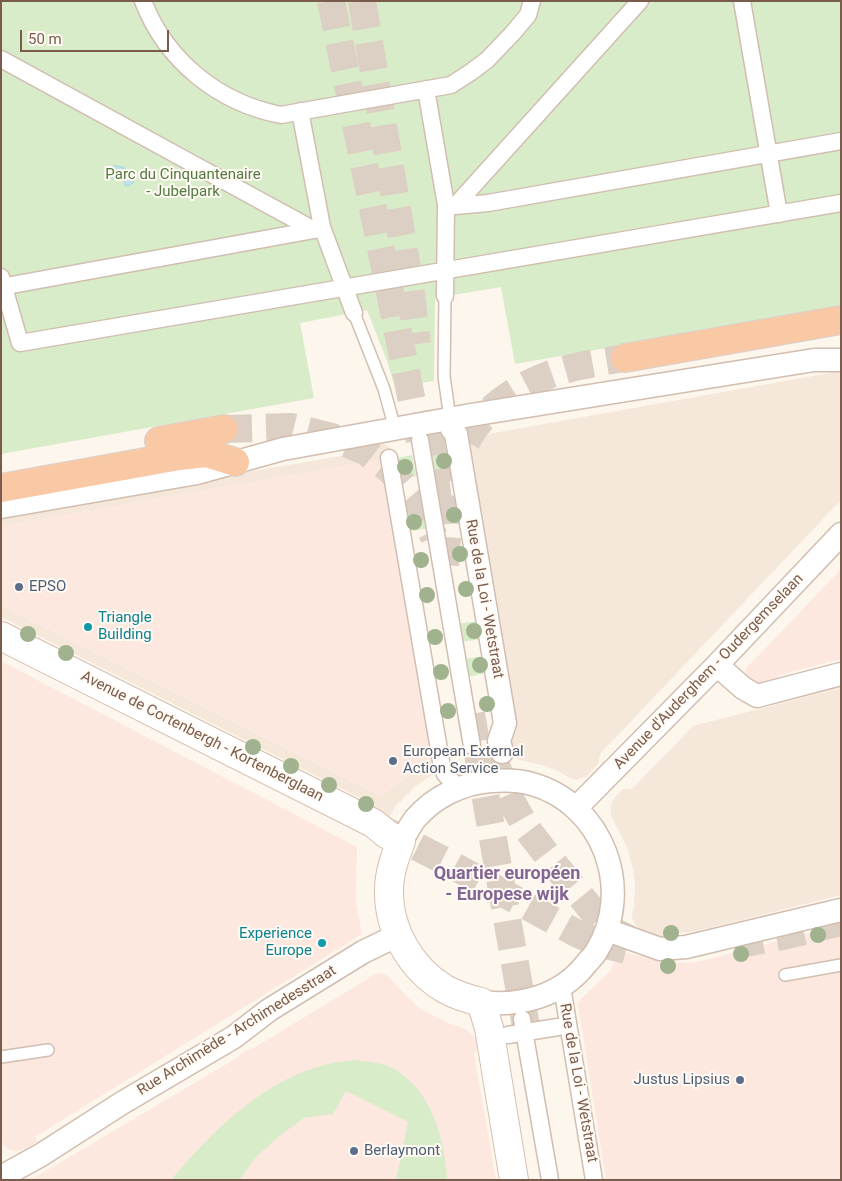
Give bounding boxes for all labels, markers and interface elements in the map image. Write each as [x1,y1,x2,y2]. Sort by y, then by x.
scale bar [22,20,171,52]
text: 50 m [28,30,62,48]
park label: Parc du Cinquantenaire - Jubelpark [105,166,261,201]
street label: Rue de la Loi - Wetstraat [461,518,507,680]
street label: Avenue d'Auderghem - Oudergemselaan [610,570,808,774]
place label: EPSO [29,578,66,596]
marker: EPSO [13,581,25,593]
place label: Triangle Building [98,609,152,644]
marker: Triangle Building [82,621,94,633]
street label: Avenue de Cortenbergh - Kortenberglaan [78,668,326,806]
place label: European External Action Service [403,743,524,778]
marker: European External Action Service [387,755,399,767]
district label: Quartier européen - Europese wijk [434,863,580,906]
place label: Experience Europe [239,925,312,960]
marker: Experience Europe [316,937,328,949]
street label: Rue Archimède - Archimedesstraat [134,962,340,1100]
street label: Rue de la Loi - Wetstraat [555,1002,601,1164]
place label: Justus Lipsius [634,1071,730,1089]
marker: Justus Lipsius [734,1074,746,1086]
place label: Berlaymont [364,1142,440,1160]
marker: Berlaymont [348,1145,360,1157]

